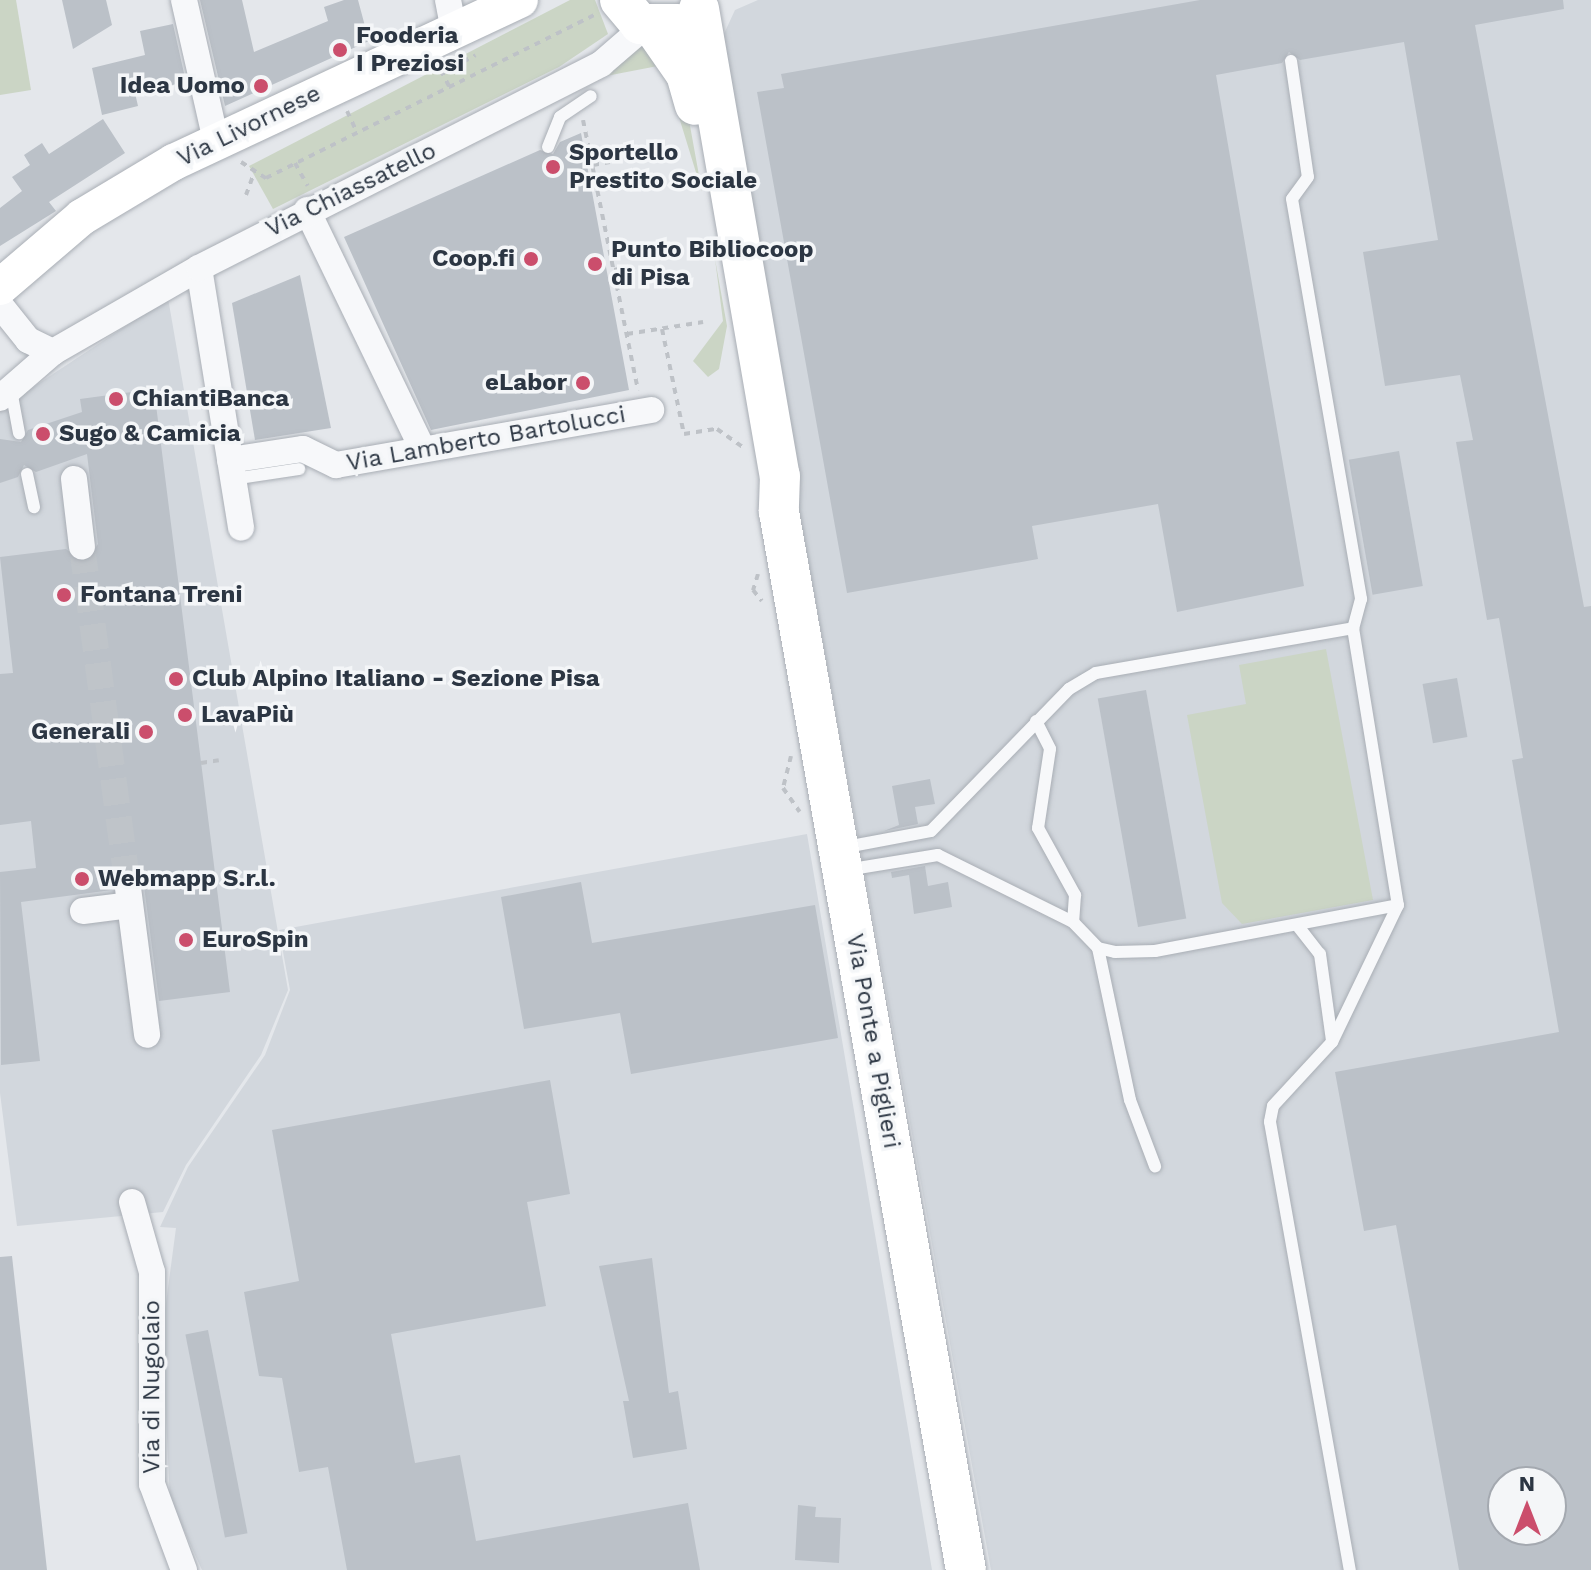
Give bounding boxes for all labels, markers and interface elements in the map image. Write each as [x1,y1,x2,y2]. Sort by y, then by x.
place label: Fooderia I Preziosi [356,22,464,78]
marker: Fooderia I Preziosi [331,41,349,59]
place label: Idea Uomo [119,72,245,100]
marker: Idea Uomo [252,77,270,95]
street label: Via Livornese [172,79,326,173]
street label: Via Chiassatello [261,136,441,244]
place label: Sportello Prestito Sociale [569,139,757,195]
marker: Sportello Prestito Sociale [544,158,562,176]
place label: Punto Bibliocoop di Pisa [611,236,813,292]
place label: Coop.fi [432,245,515,273]
marker: Coop.fi [522,250,540,268]
marker: Punto Bibliocoop di Pisa [586,255,604,273]
place label: eLabor [485,369,567,397]
marker: eLabor [574,374,592,392]
place label: ChiantiBanca [132,385,289,413]
marker: ChiantiBanca [107,390,125,408]
street label: Via Lamberto Bartolucci [344,400,628,478]
place label: Sugo & Camicia [59,420,241,448]
marker: Sugo & Camicia [34,425,52,443]
place label: Fontana Treni [80,581,243,609]
marker: Fontana Treni [55,586,73,604]
place label: Club Alpino Italiano - Sezione Pisa [192,665,600,693]
marker: Club Alpino Italiano - Sezione Pisa [167,670,185,688]
place label: LavaPiù [201,701,294,729]
marker: LavaPiù [176,706,194,724]
place label: Generali [31,718,130,746]
marker: Generali [137,723,155,741]
place label: Webmapp S.r.l. [98,865,276,893]
marker: Webmapp S.r.l. [73,870,91,888]
place label: EuroSpin [202,926,309,954]
marker: EuroSpin [177,931,195,949]
street label: Via Ponte a Piglieri [840,931,906,1151]
street label: Via di Nugolaio [138,1300,166,1474]
north arrow [1487,1466,1567,1546]
text: N [1519,1471,1535,1496]

